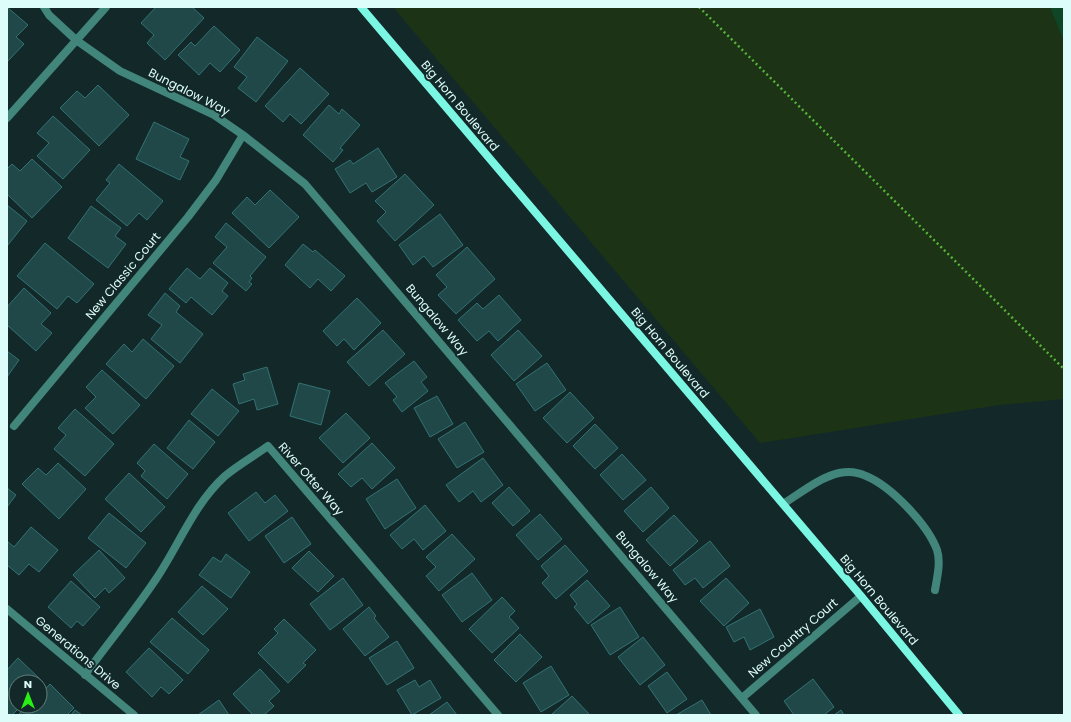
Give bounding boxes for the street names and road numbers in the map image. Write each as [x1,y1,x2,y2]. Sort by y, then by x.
street label: Big Horn Boulevard [417,57,503,155]
street label: Bungalow Way [146,64,233,119]
street label: New Classic Court [81,229,164,323]
street label: Bungalow Way [402,280,473,359]
street label: Big Horn Boulevard [627,304,713,402]
street label: River Otter Way [275,438,348,519]
street label: Bungalow Way [612,527,683,606]
street label: Big Horn Boulevard [836,551,922,649]
street label: New Country Court [744,594,841,681]
street label: Generations Drive [32,612,125,693]

